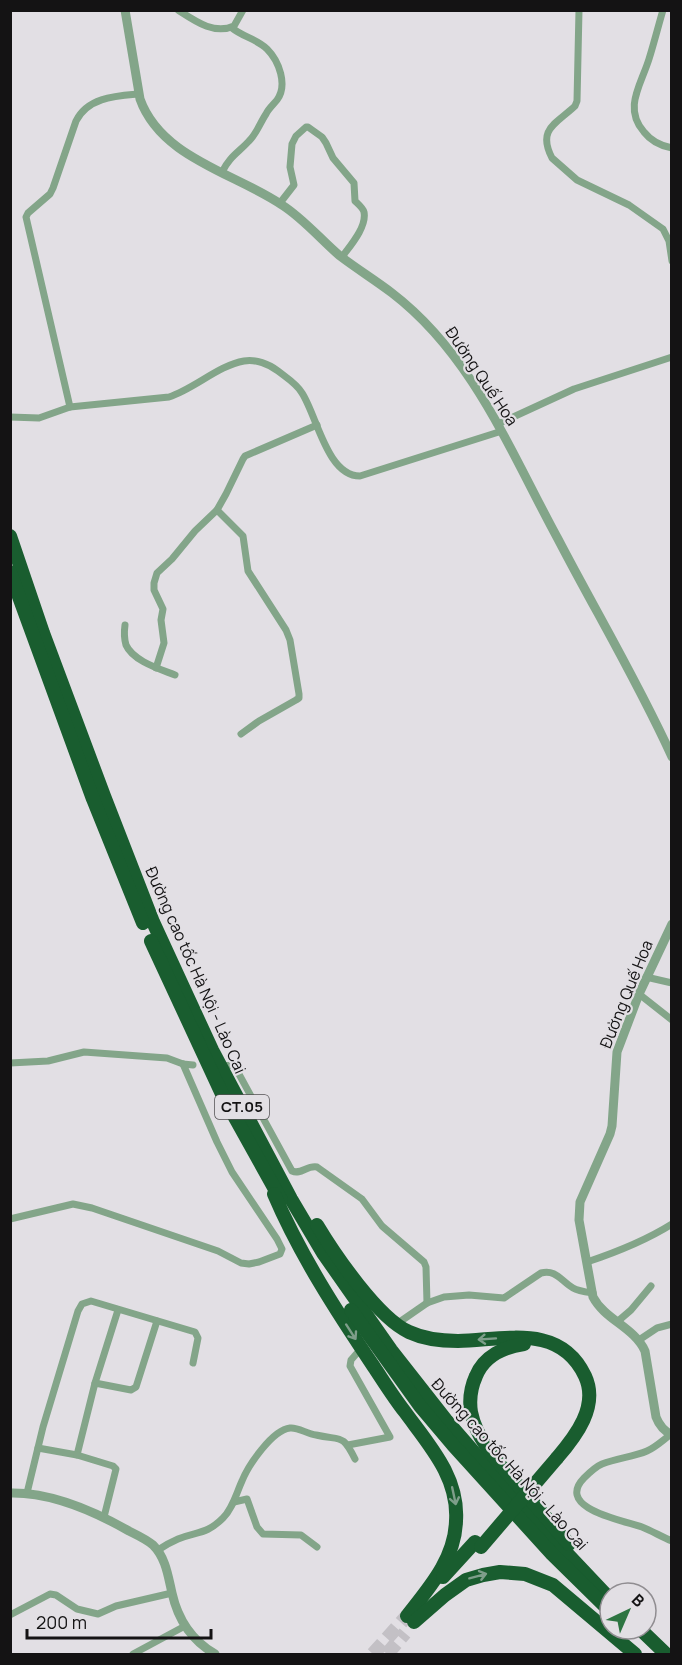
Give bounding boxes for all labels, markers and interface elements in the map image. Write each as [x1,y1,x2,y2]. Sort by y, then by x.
street label: Đường Quế Hoa [441,322,523,430]
street label: Đường cao tốc Hà Nội - Lào Cai [140,863,252,1077]
street label: Đường Quế Hoa [594,937,658,1051]
road number: CT.05 [215,1095,269,1119]
one-way arrow [345,1323,358,1340]
one-way arrow [477,1334,497,1345]
street label: Đường cao tốc Hà Nội - Lào Cai [427,1373,593,1555]
one-way arrow [448,1487,460,1506]
one-way arrow [468,1570,487,1582]
north arrow [598,1581,658,1641]
text: B [627,1589,650,1612]
scale bar [27,1602,212,1640]
text: 200 m [36,1610,87,1634]

